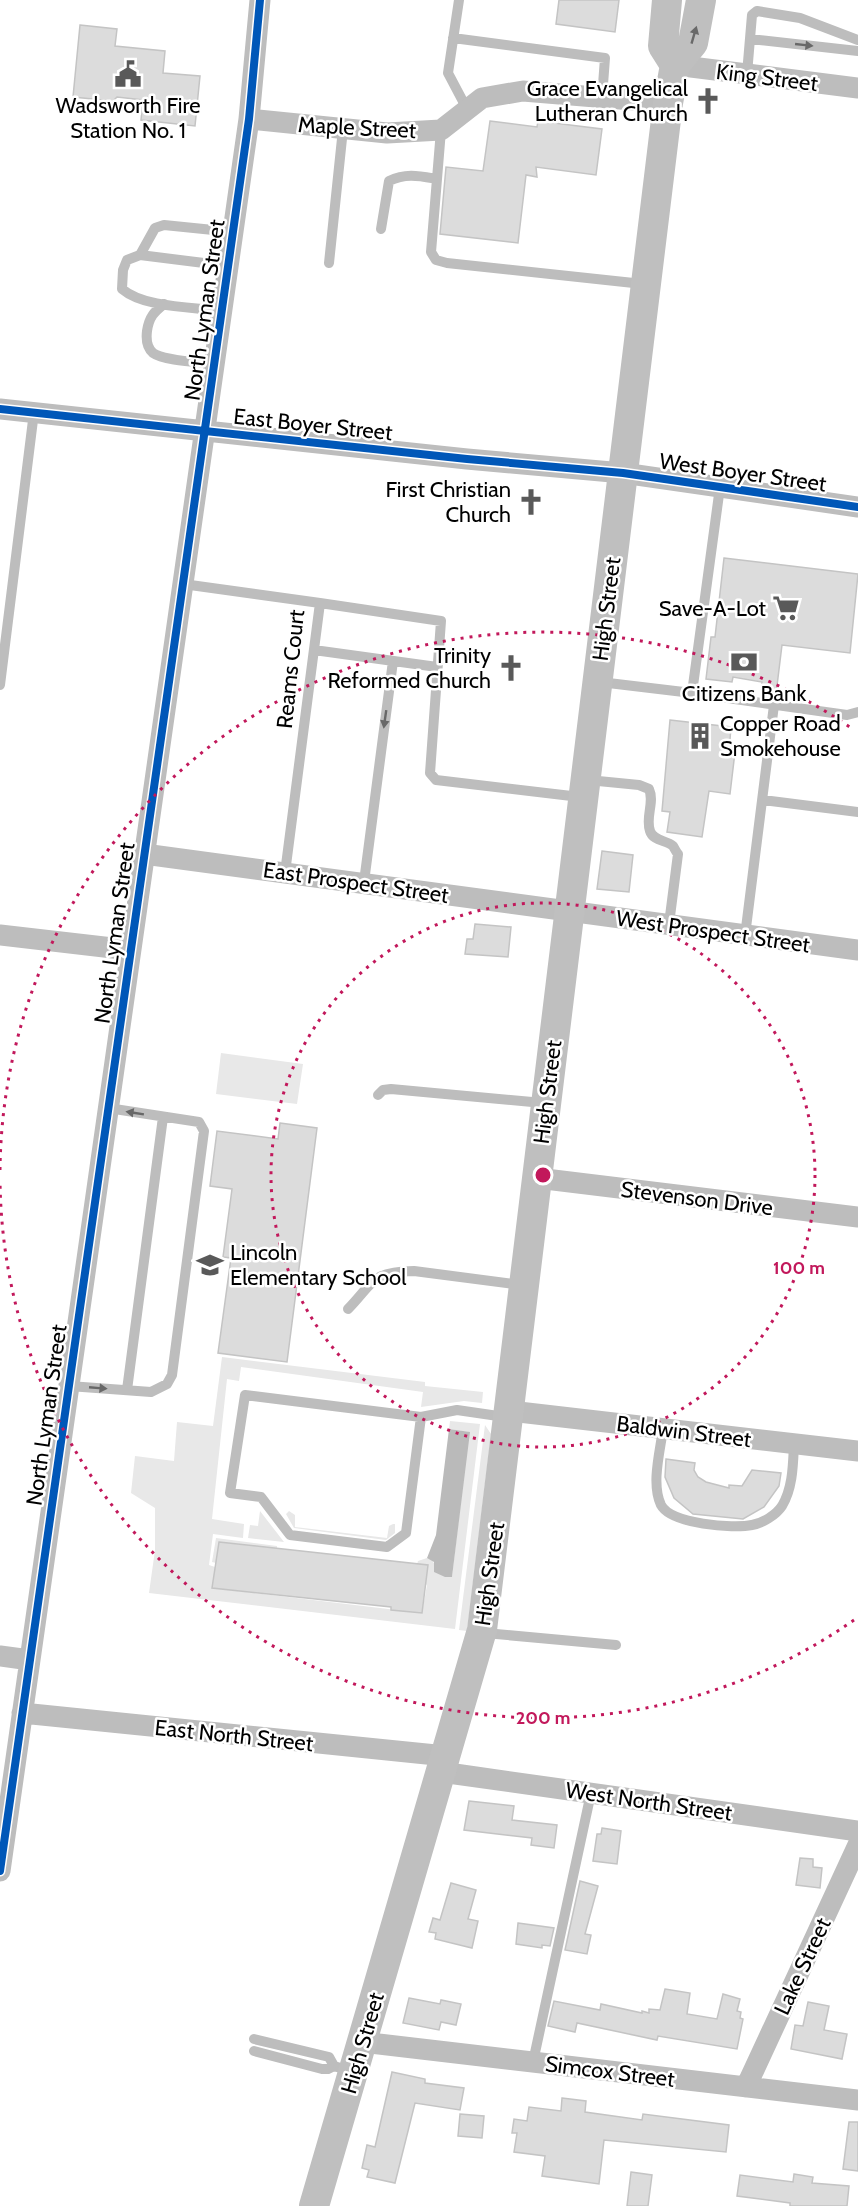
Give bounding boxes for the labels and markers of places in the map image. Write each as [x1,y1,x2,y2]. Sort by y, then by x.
public building icon: Wadsworth Fire Station No. 1 [113,59,143,89]
place label: Grace Evangelical Lutheran Church [527,75,689,127]
church icon: Grace Evangelical Lutheran Church [693,86,723,116]
place label: Wadsworth Fire Station No. 1 [56,92,200,144]
place label: First Christian Church [385,476,511,528]
church icon: First Christian Church [516,487,546,517]
supermarket icon: Save-A-Lot [771,593,801,623]
place label: Save-A-Lot [659,595,767,622]
place label: Trinity Reformed Church [327,642,491,694]
bank icon: Citizens Bank [729,647,759,677]
church icon: Trinity Reformed Church [496,653,526,683]
place label: Citizens Bank [682,680,806,707]
place label: Copper Road Smokehouse [720,710,841,762]
building icon: Copper Road Smokehouse [685,721,715,751]
centre of rings [533,1165,553,1185]
place label: Lincoln Elementary School [230,1239,407,1291]
school or university icon: Lincoln Elementary School [195,1250,225,1280]

